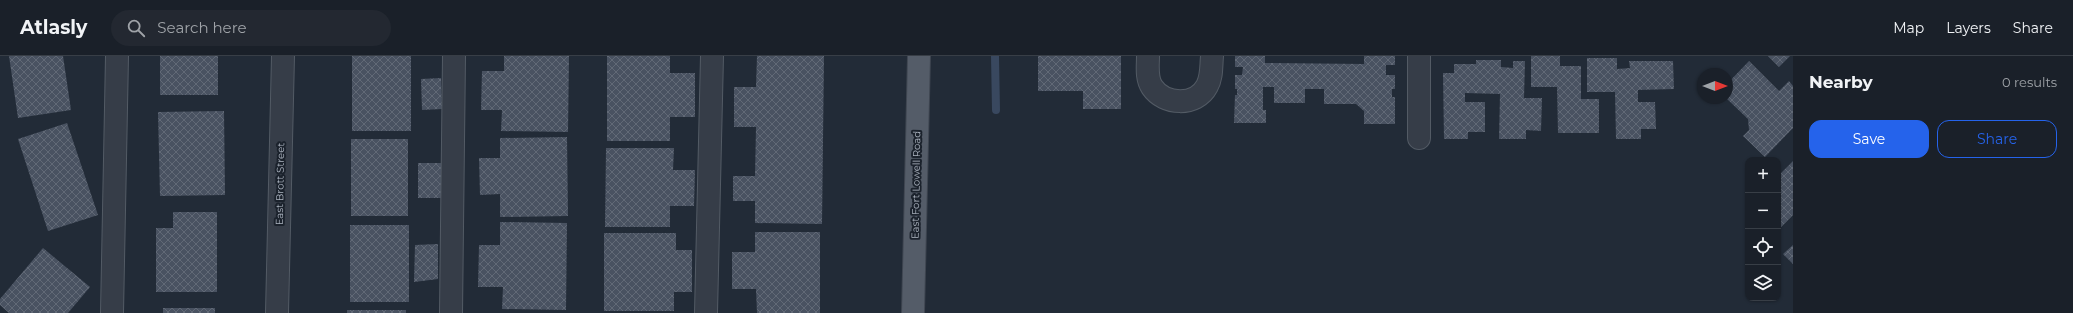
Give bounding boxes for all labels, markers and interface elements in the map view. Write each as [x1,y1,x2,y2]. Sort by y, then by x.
search box [111,10,391,46]
text: Atlasly [20,16,87,39]
icon: search [125,17,147,39]
text: Search here [157,18,247,37]
text: Map [1893,19,1924,37]
text: Layers [1946,19,1991,37]
text: Share [2013,19,2053,37]
north arrow [1697,68,1733,104]
text: Nearby [1809,72,1873,92]
text: 0 results [2002,74,2057,90]
button: Save [1809,120,1929,158]
button: Share [1937,120,2057,158]
street label: East Fort Lowell Road [909,131,923,239]
street label: East Brott Street [273,143,287,225]
map controls [1745,157,1781,301]
button: + [1745,157,1781,193]
button: − [1745,193,1781,229]
button: locate [1745,229,1781,265]
button: layers [1745,265,1781,301]

